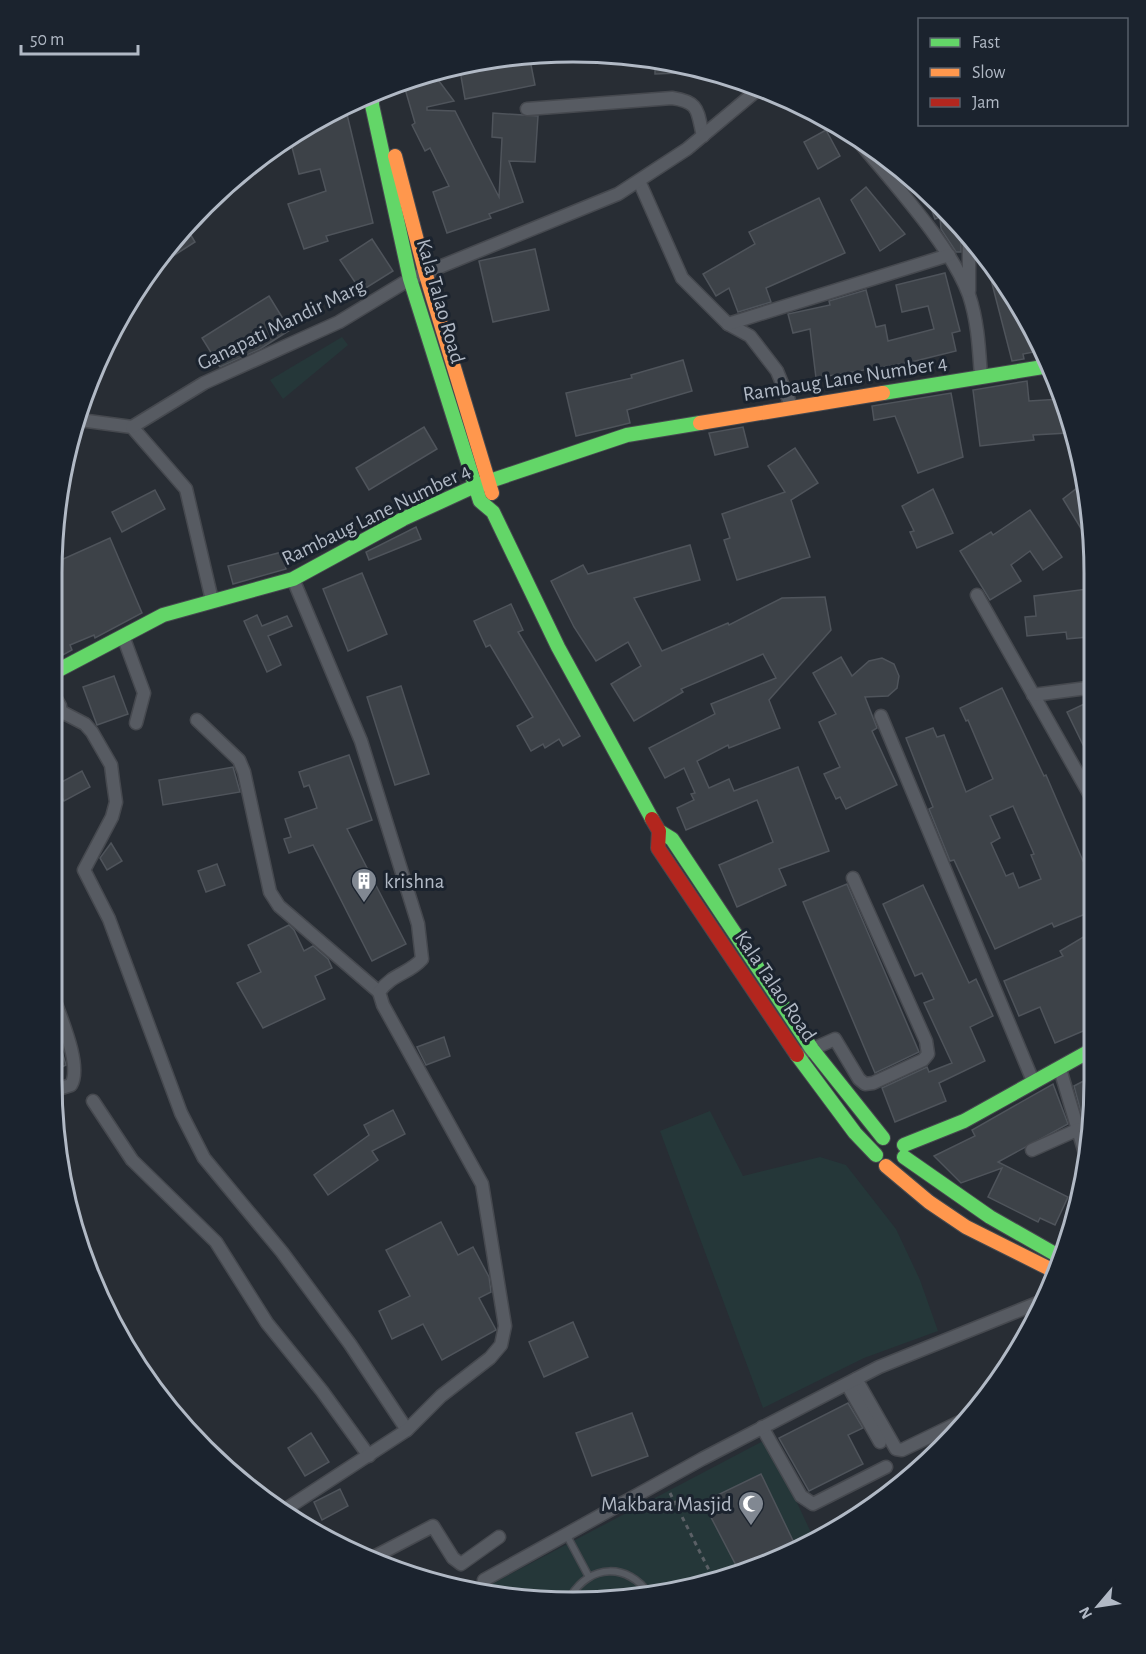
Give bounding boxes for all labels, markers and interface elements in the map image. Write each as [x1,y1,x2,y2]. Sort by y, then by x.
scale bar [21,18,138,56]
legend [918,18,1128,126]
text: 50 m [30,31,64,49]
text: Fast [972,34,1000,52]
text: Slow [972,64,1005,82]
text: Jam [972,94,1000,112]
street label: Kala Talao Road [413,237,468,366]
street label: Ganapati Mandir Marg [194,274,369,374]
street label: Rambaug Lane Number 4 [741,352,949,405]
street label: Rambaug Lane Number 4 [279,460,474,569]
building icon: krishna [349,866,379,904]
place label: krishna [384,871,445,892]
street label: Kala Talao Road [731,927,820,1045]
mosque icon: Makbara Masjid [736,1489,766,1527]
place label: Makbara Masjid [601,1494,732,1515]
north arrow [1068,1576,1128,1636]
text: N [1076,1604,1095,1622]

